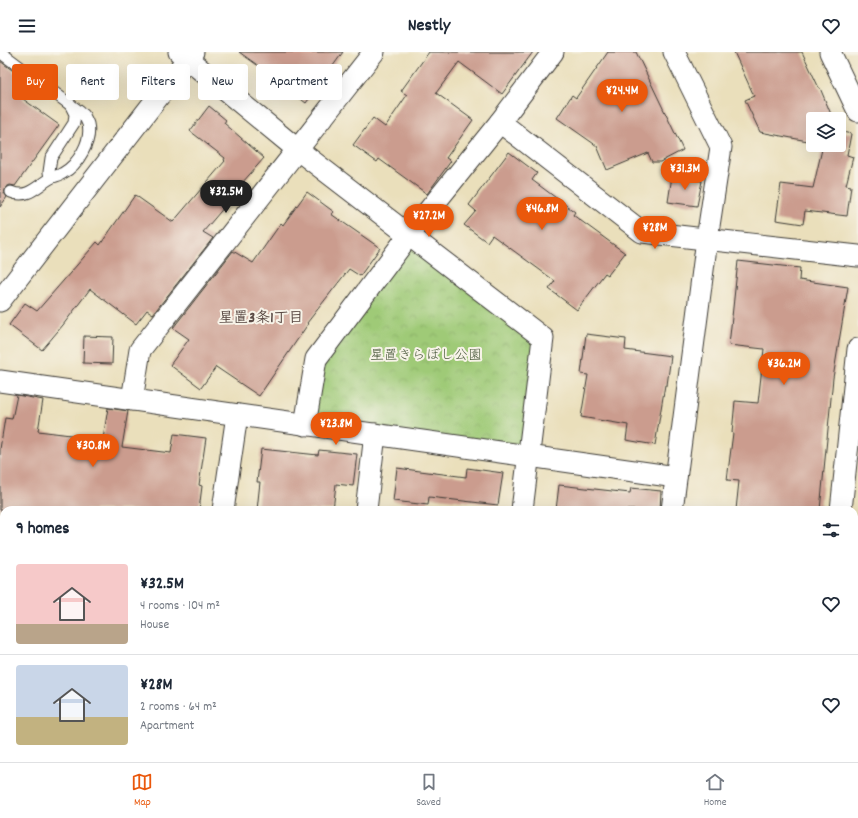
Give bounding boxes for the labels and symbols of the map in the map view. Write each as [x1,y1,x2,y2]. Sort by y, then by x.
pin: ¥24.4M [589,79,655,113]
pin: ¥31.3M [652,157,718,191]
pin: ¥32.5M [193,180,259,214]
pin: ¥46.8M [509,197,575,231]
pin: ¥27.2M [396,204,462,238]
pin: ¥28M [631,216,679,250]
district label: 星置3条1丁目 [219,308,303,330]
park label: 星置きらぼし公園 [370,346,482,366]
pin: ¥36.2M [751,352,817,386]
pin: ¥23.8M [303,412,369,446]
pin: ¥30.8M [60,434,126,468]

